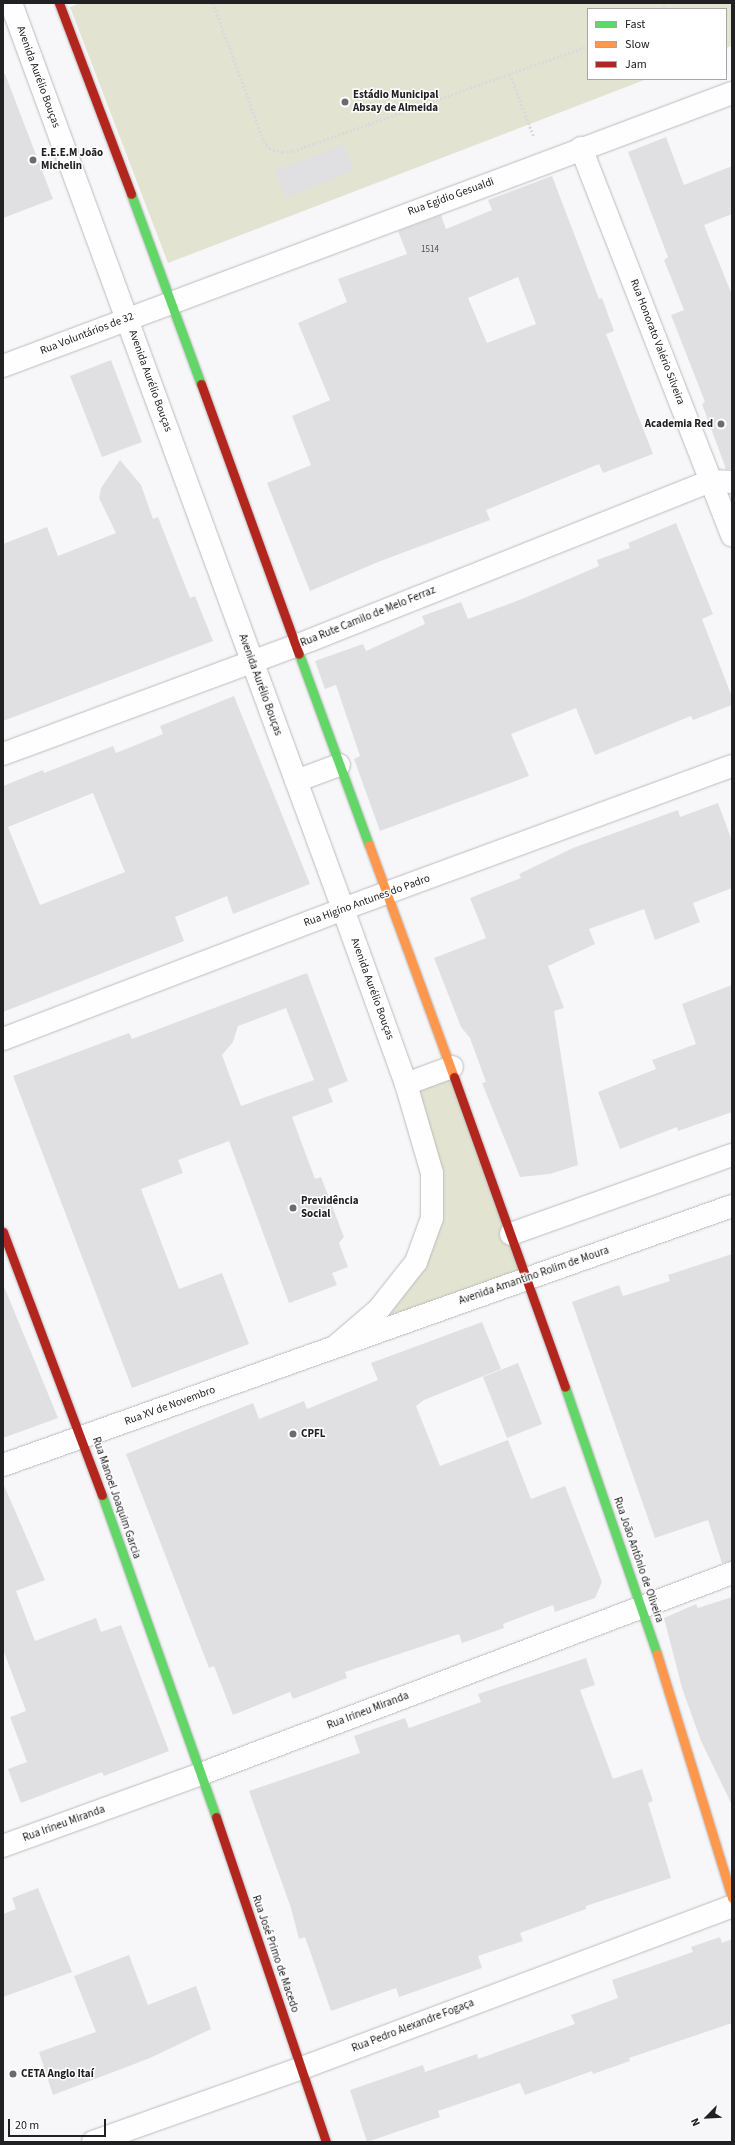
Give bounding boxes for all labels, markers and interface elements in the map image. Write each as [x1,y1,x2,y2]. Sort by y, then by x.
legend [587,8,727,80]
text: Fast [625,16,645,33]
street label: Avenida Aurélio Bouças [13,24,63,130]
text: Slow [625,36,650,53]
text: Jam [625,56,647,73]
place label: Estádio Municipal Absay de Almeida [353,89,438,115]
marker: Estádio Municipal Absay de Almeida [340,97,350,107]
place label: E.E.E.M João Michelin [41,147,103,173]
marker: E.E.E.M João Michelin [28,155,38,165]
street label: Rua Egídio Gesualdi [406,175,496,219]
house number: 1514 [421,245,439,255]
street label: Rua Honorato Valério Silveira [627,277,687,407]
street label: Rua Voluntários de 32 [38,310,136,358]
street label: Avenida Aurélio Bouças [125,328,175,434]
place label: Academia Red [645,417,713,431]
marker: Academia Red [716,419,726,429]
street label: Rua Rute Camilo de Melo Ferraz [298,584,438,650]
street label: Avenida Aurélio Bouças [235,632,285,738]
street label: Rua Higíno Antunes do Padro [302,872,432,930]
street label: Avenida Aurélio Bouças [347,936,397,1042]
place label: Previdência Social [301,1195,359,1221]
marker: Previdência Social [288,1203,298,1213]
street label: Avenida Amantino Rolim de Moura [457,1244,611,1308]
street label: Rua XV de Novembro [123,1383,217,1429]
place label: CPFL [301,1427,325,1441]
marker: CPFL [288,1429,298,1439]
street label: Rua Manoel Joaquim Garcia [89,1435,143,1561]
street label: Rua João Antônio de Oliveira [610,1495,666,1625]
street label: Rua Irineu Miranda [325,1689,411,1733]
street label: Rua Irineu Miranda [21,1803,107,1845]
street label: Rua José Primo de Macedo [249,1894,301,2014]
street label: Rua Pedro Alexandre Fogaça [350,1997,476,2055]
place label: CETA Anglo Itaí [21,2067,94,2081]
marker: CETA Anglo Itaí [8,2069,18,2079]
north arrow [687,2097,727,2137]
scale bar [10,2111,108,2137]
text: N [687,2116,704,2128]
text: 20 m [15,2117,39,2134]

